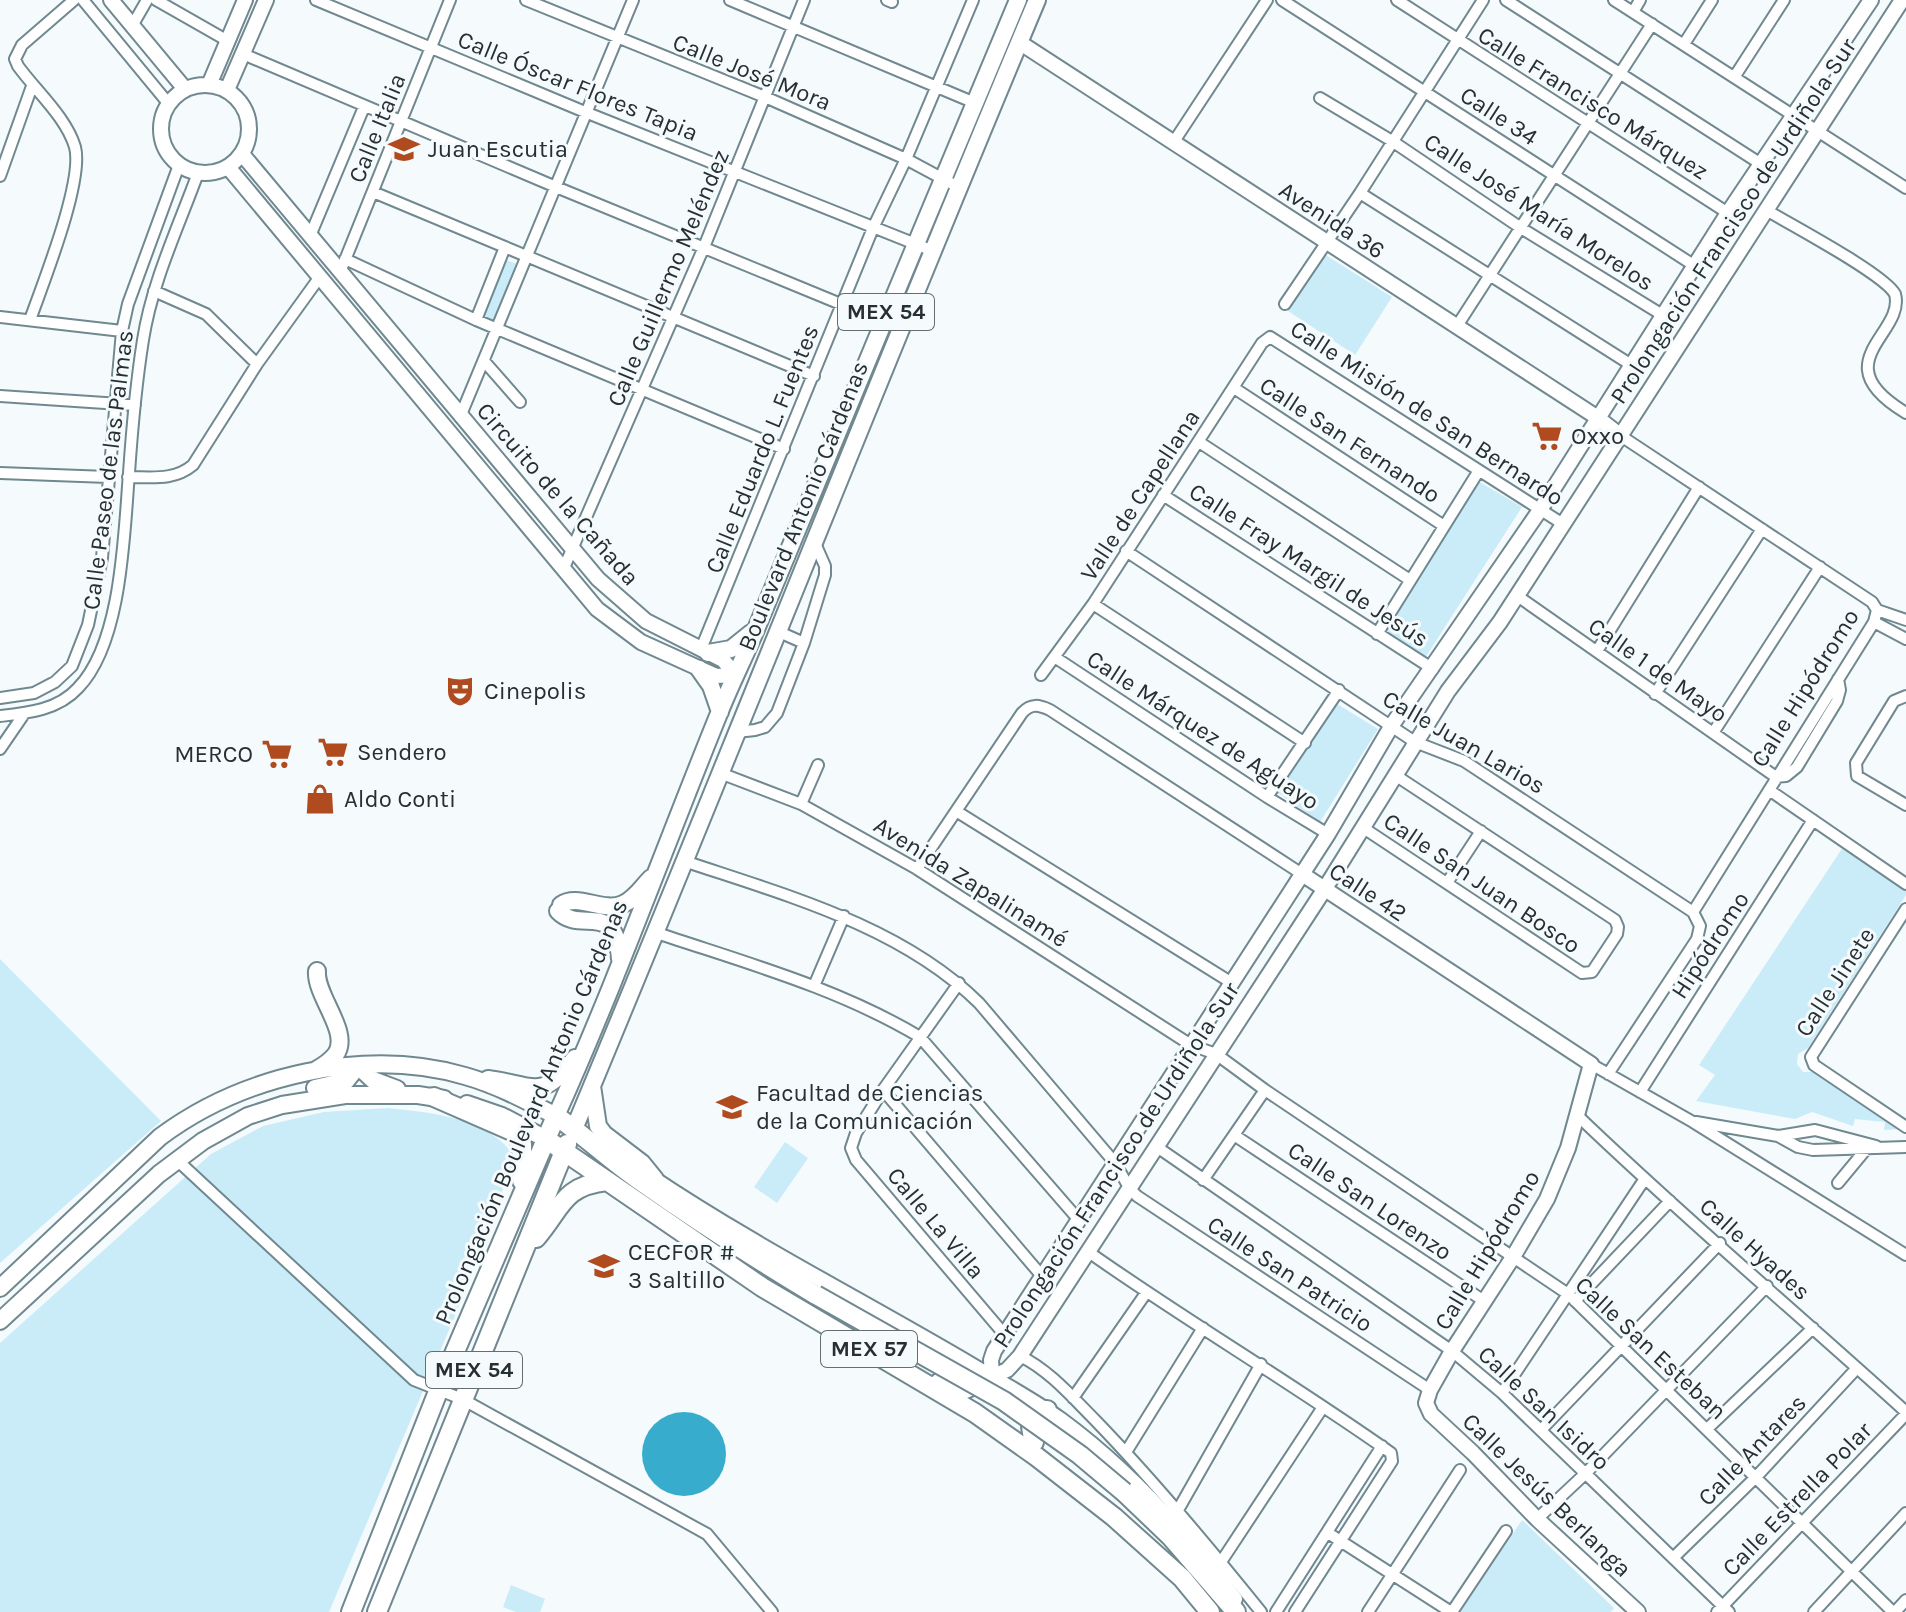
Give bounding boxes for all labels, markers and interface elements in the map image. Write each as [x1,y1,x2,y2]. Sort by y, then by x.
street label: Calle Francisco Márquez [1473,21,1713,185]
street label: Calle Óscar Flores Tapia [454,25,702,147]
street label: Calle José Mora [669,28,835,116]
street label: Prolongación Francisco de Urdiñola Sur [1604,33,1862,409]
street label: Calle Italia [342,69,412,187]
street label: Calle 34 [1455,81,1543,151]
street label: Calle José María Morelos [1419,127,1659,297]
school or university icon: Juan Escutia [387,132,421,166]
place label: Juan Escutia [428,135,568,163]
street label: Calle Guillermo Meléndez [601,145,735,411]
street label: Avenida 36 [1274,175,1390,265]
road number: MEX 54 [838,294,934,330]
street label: Calle Misión de San Bernardo [1285,314,1569,512]
street label: Calle Eduardo L. Fuentes [699,321,825,577]
street label: Calle Paseo de las Palmas [77,329,139,611]
street label: Boulevard Antonio Cárdenas [732,357,874,655]
street label: Calle San Fernando [1254,371,1446,509]
street label: Circuito de la Cañada [471,397,645,591]
street label: Valle de Capellana [1074,404,1206,586]
supermarket icon: Oxxo [1530,419,1564,453]
place label: Oxxo [1571,422,1624,450]
street label: Calle Fray Margil de Jesús [1184,477,1434,653]
street label: Calle Hipódromo [1745,604,1865,772]
street label: Calle 1 de Mayo [1583,612,1733,728]
street label: Calle Márquez de Aguayo [1082,644,1324,816]
theatre icon: Cinepolis [443,674,477,708]
place label: Cinepolis [484,677,586,705]
street label: Calle Juan Larios [1378,684,1550,800]
supermarket icon: Sendero [316,735,350,769]
supermarket icon: MERCO [260,737,294,771]
place label: Sendero [357,738,447,766]
place label: MERCO [174,740,253,768]
shop icon: Aldo Conti [303,782,337,816]
place label: Aldo Conti [344,785,456,813]
street label: Calle San Juan Bosco [1378,807,1586,959]
street label: Avenida Zapalinamé [869,811,1073,953]
street label: Calle 42 [1324,857,1412,927]
street label: Hipódromo [1665,886,1755,1004]
street label: Prolongación Boulevard Antonio Cárdenas [428,895,634,1329]
street label: Calle Jinete [1789,922,1881,1042]
street label: Prolongación Francisco de Urdiñola Sur [987,977,1245,1353]
place label: Facultad de Ciencias de la Comunicación [756,1079,983,1135]
school or university icon: Facultad de Ciencias de la Comunicación [715,1090,749,1124]
street label: Calle San Lorenzo [1283,1136,1457,1266]
street label: Calle La Villa [881,1162,991,1284]
street label: Calle Hipódromo [1428,1165,1546,1335]
street label: Calle Hyades [1694,1192,1816,1306]
street label: Calle San Patricio [1202,1210,1378,1338]
place label: CECFOR # 3 Saltillo [628,1238,734,1294]
school or university icon: CECFOR # 3 Saltillo [587,1249,621,1283]
street label: Calle San Esteban [1570,1271,1732,1425]
road number: MEX 57 [821,1331,917,1367]
street label: Calle San Isidro [1472,1340,1616,1476]
road number: MEX 54 [426,1352,522,1388]
street label: Calle Antares [1692,1389,1812,1511]
street label: Calle Jesús Berlanga [1457,1407,1637,1583]
street label: Calle Estrella Polar [1716,1416,1878,1582]

